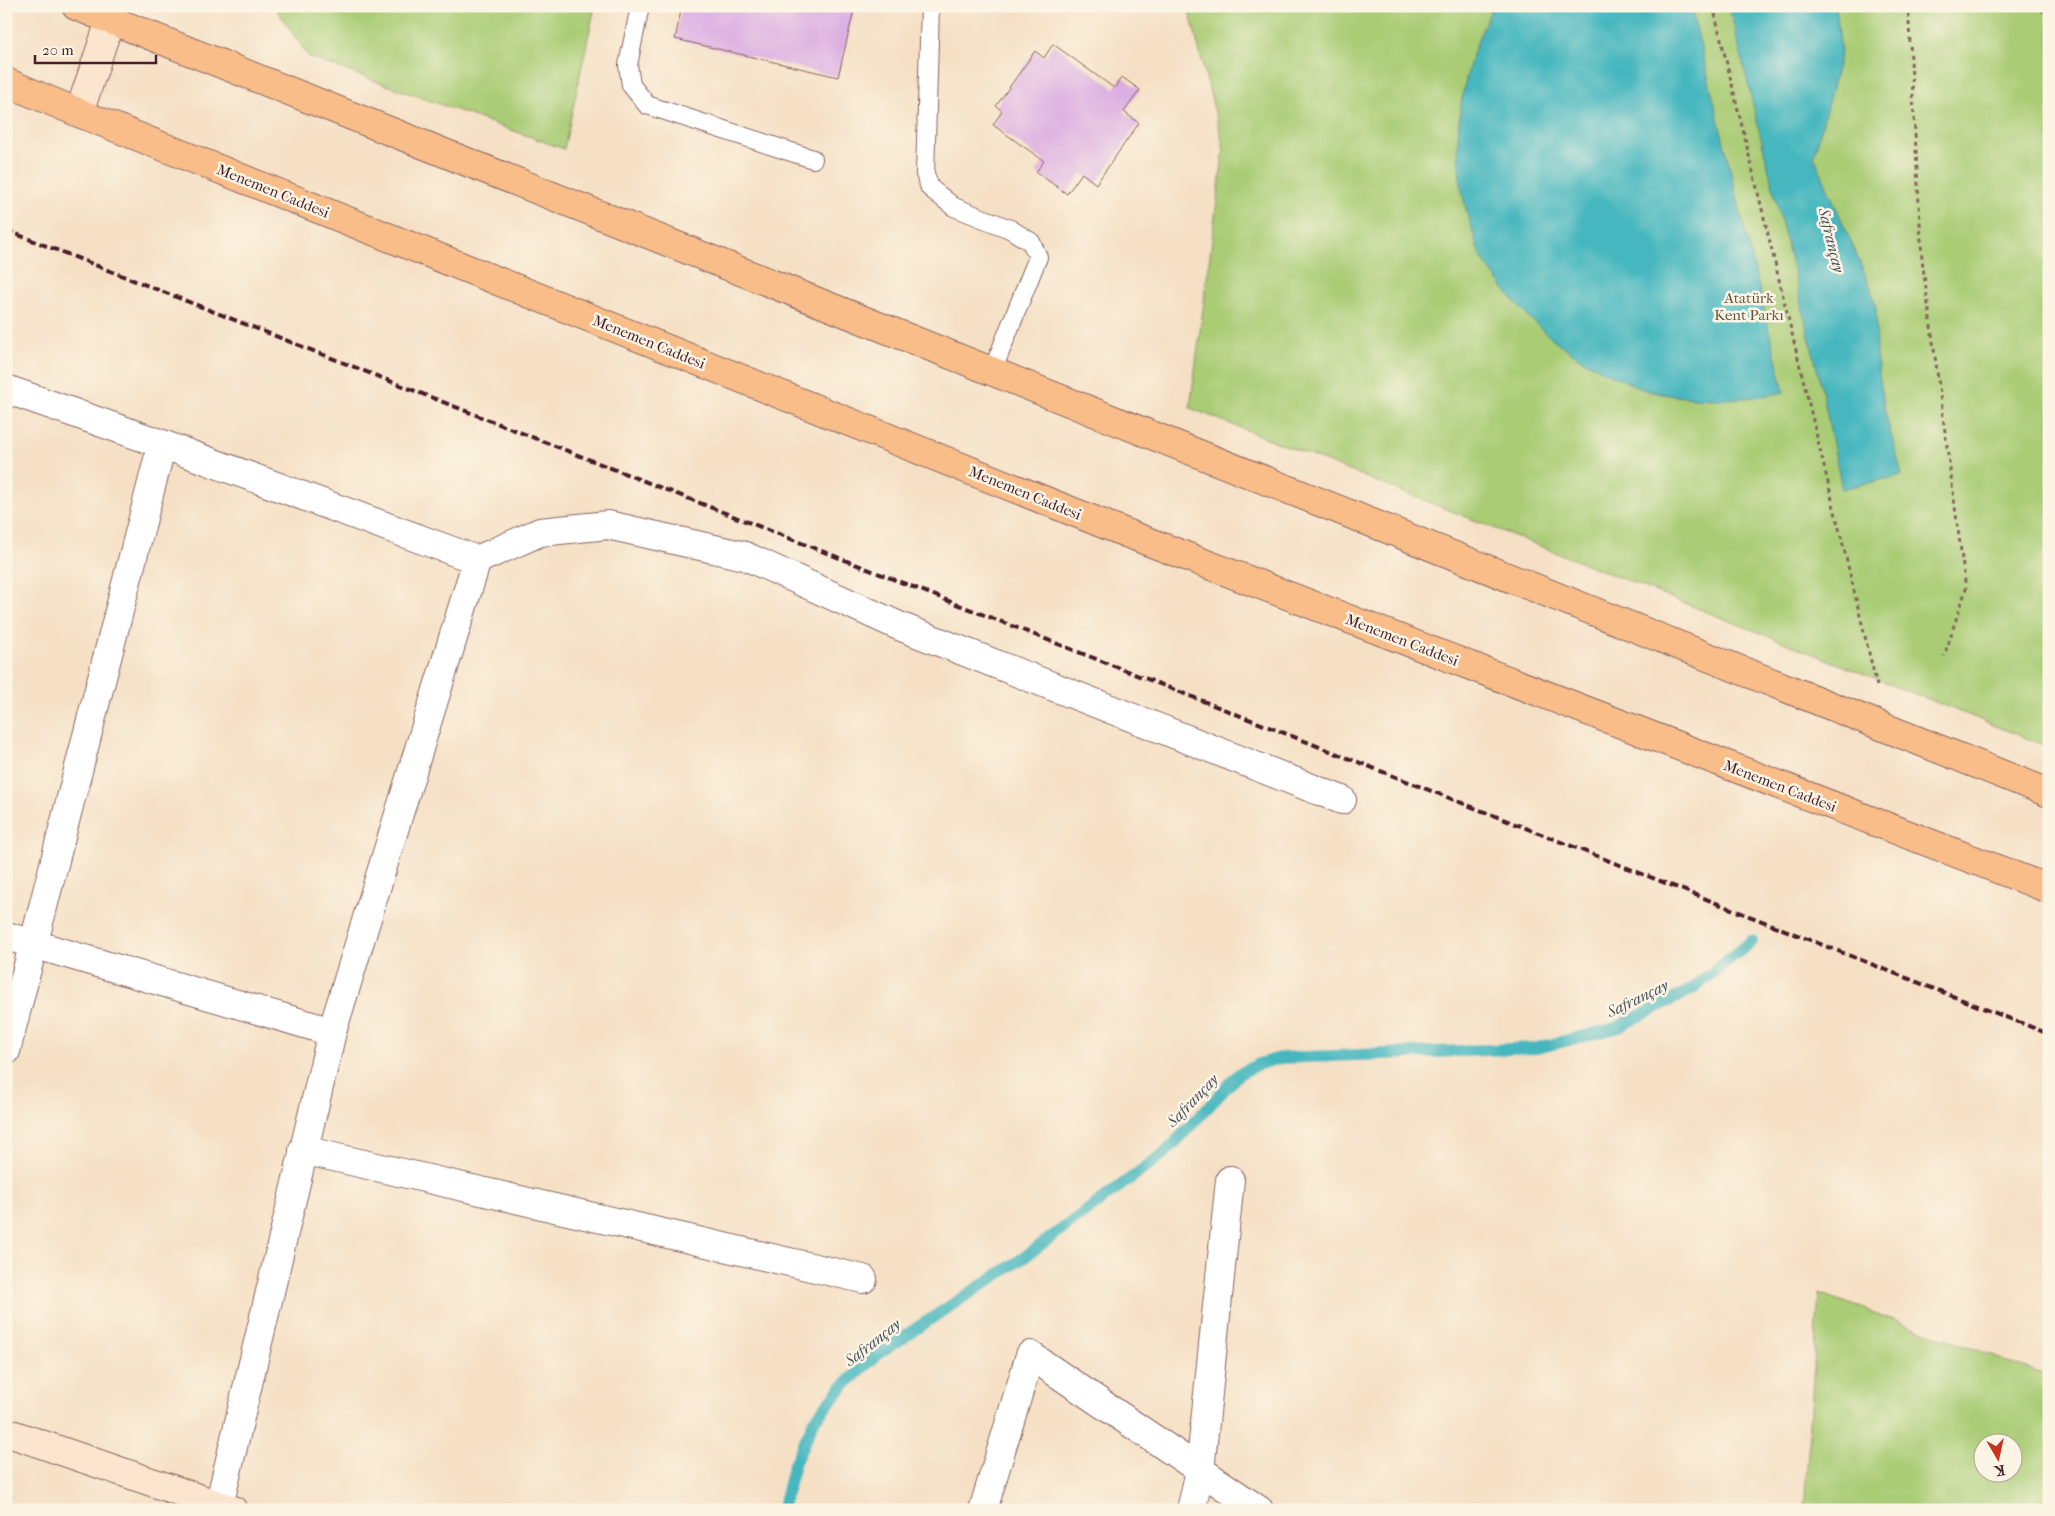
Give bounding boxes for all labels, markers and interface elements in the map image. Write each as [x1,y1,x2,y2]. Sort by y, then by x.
scale bar [35,32,156,64]
text: 20 m [42,41,74,59]
street label: Menemen Caddesi [214,160,332,222]
water label: Safrançay [1814,205,1849,275]
park label: Atatürk Kent Parkı [1714,289,1784,324]
street label: Menemen Caddesi [590,311,708,373]
street label: Menemen Caddesi [966,462,1084,524]
street label: Menemen Caddesi [1343,610,1462,670]
street label: Menemen Caddesi [1721,756,1840,816]
water label: Safrançay [1602,975,1671,1022]
water label: Safrançay [1162,1070,1222,1131]
water label: Safrançay [840,1314,905,1371]
north arrow [1972,1434,2022,1484]
text: K [1993,1461,2006,1480]

